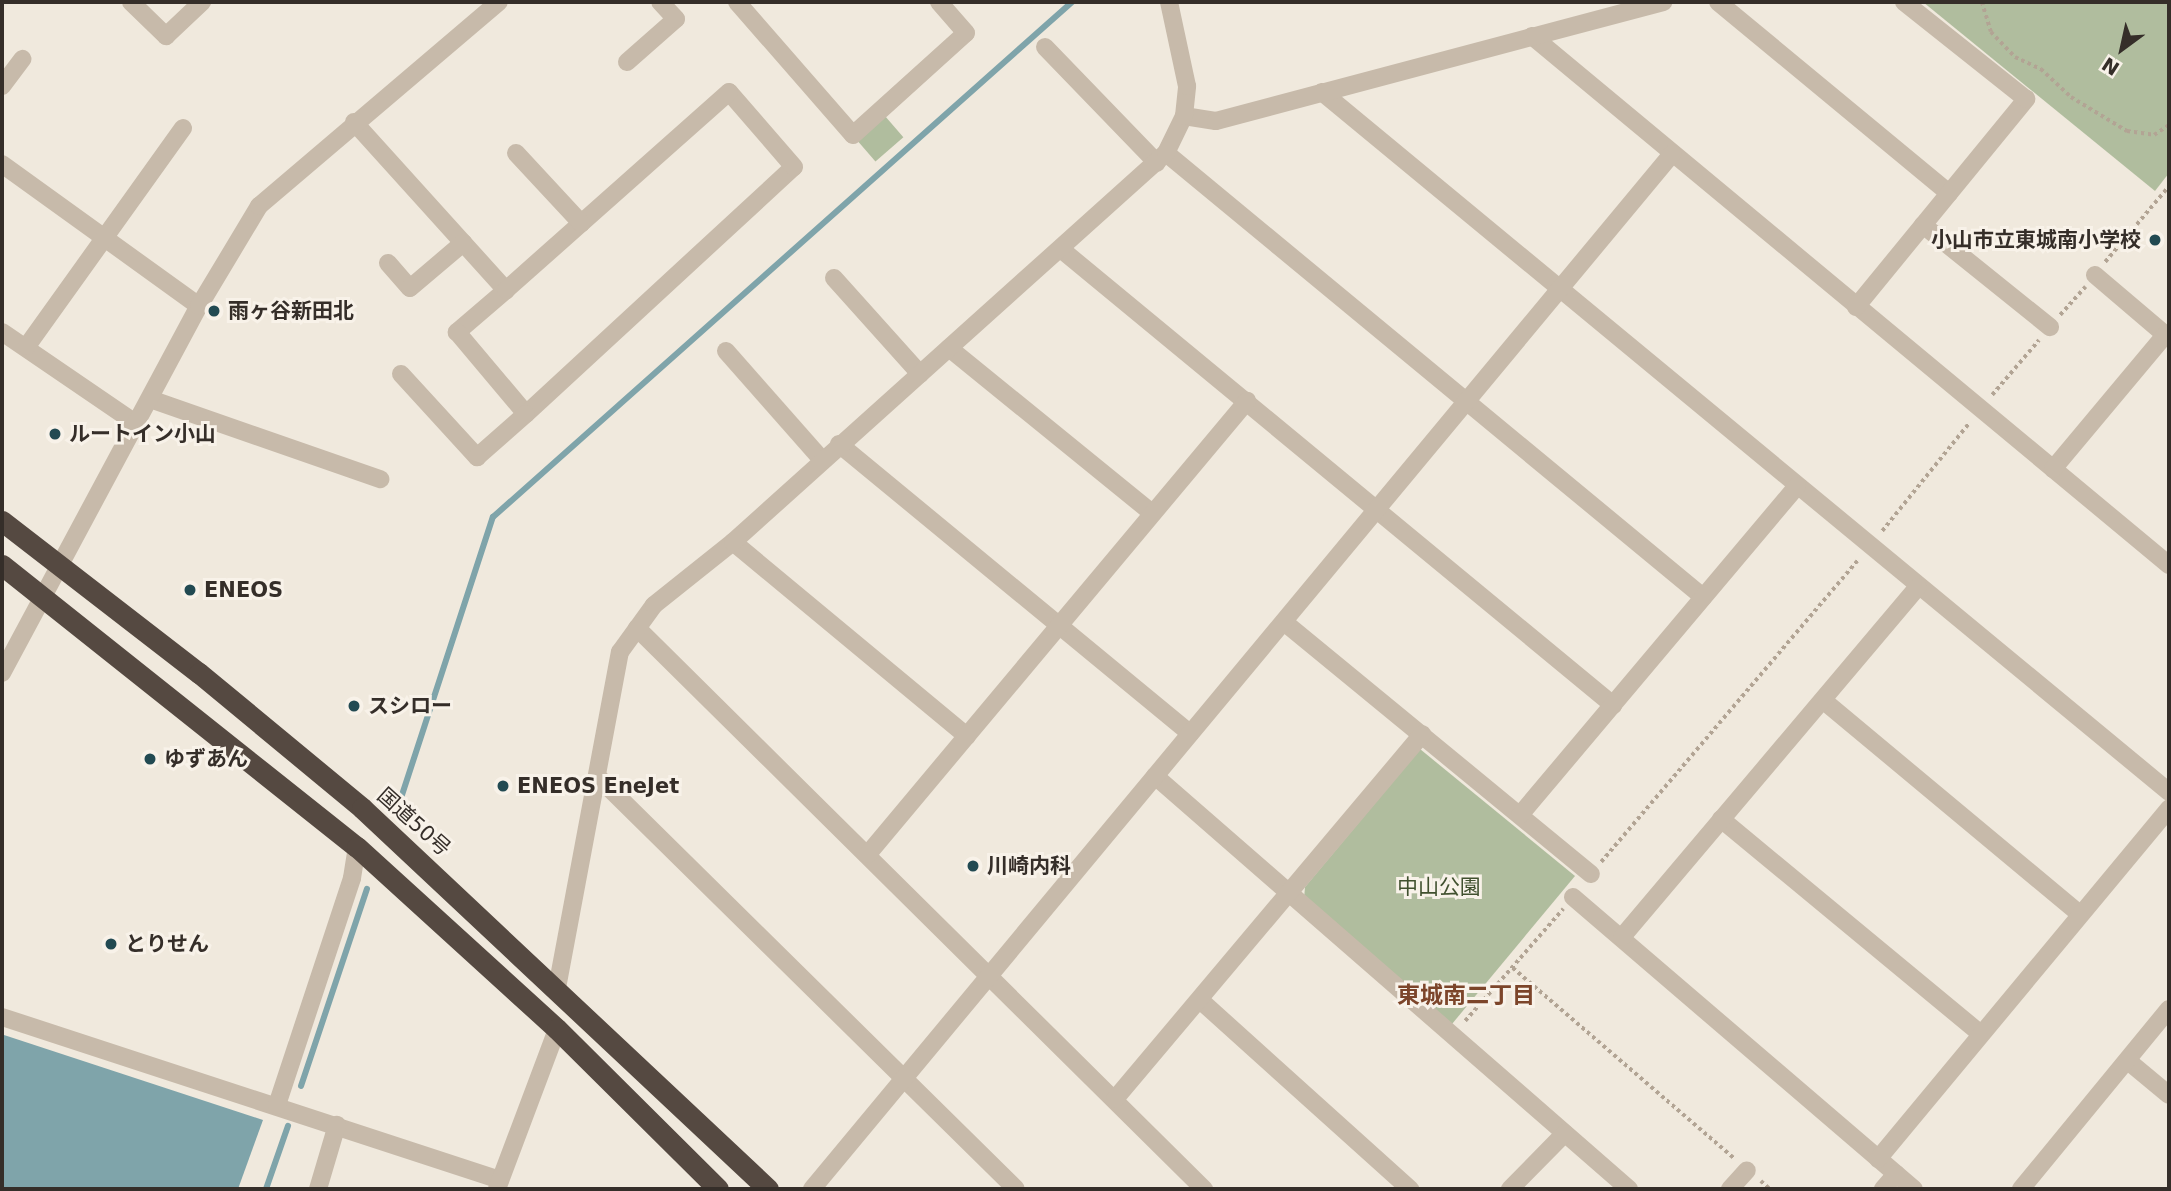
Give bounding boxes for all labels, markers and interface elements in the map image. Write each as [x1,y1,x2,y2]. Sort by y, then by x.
north arrow [2087,14,2157,84]
text: N [2098,53,2123,80]
place label: 小山市立東城南小学校 [1931,227,2141,253]
marker: 小山市立東城南小学校 [2147,232,2163,248]
place label: 雨ヶ谷新田北 [228,298,354,324]
marker: 雨ヶ谷新田北 [206,303,222,319]
place label: ルートイン小山 [69,421,216,447]
marker: ルートイン小山 [47,426,63,442]
place label: ENEOS [204,577,283,603]
marker: ENEOS [182,582,198,598]
place label: スシロー [368,693,452,719]
marker: スシロー [346,698,362,714]
place label: ゆずあん [164,746,248,772]
marker: ゆずあん [142,751,158,767]
place label: ENEOS EneJet [517,773,679,799]
marker: ENEOS EneJet [495,778,511,794]
street label: 国道50号 [372,783,456,861]
place label: 川崎内科 [987,853,1071,879]
marker: 川崎内科 [965,858,981,874]
park label: 中山公園 [1397,874,1481,900]
place label: とりせん [125,931,209,957]
marker: とりせん [103,936,119,952]
district label: 東城南二丁目 [1397,981,1535,1009]

